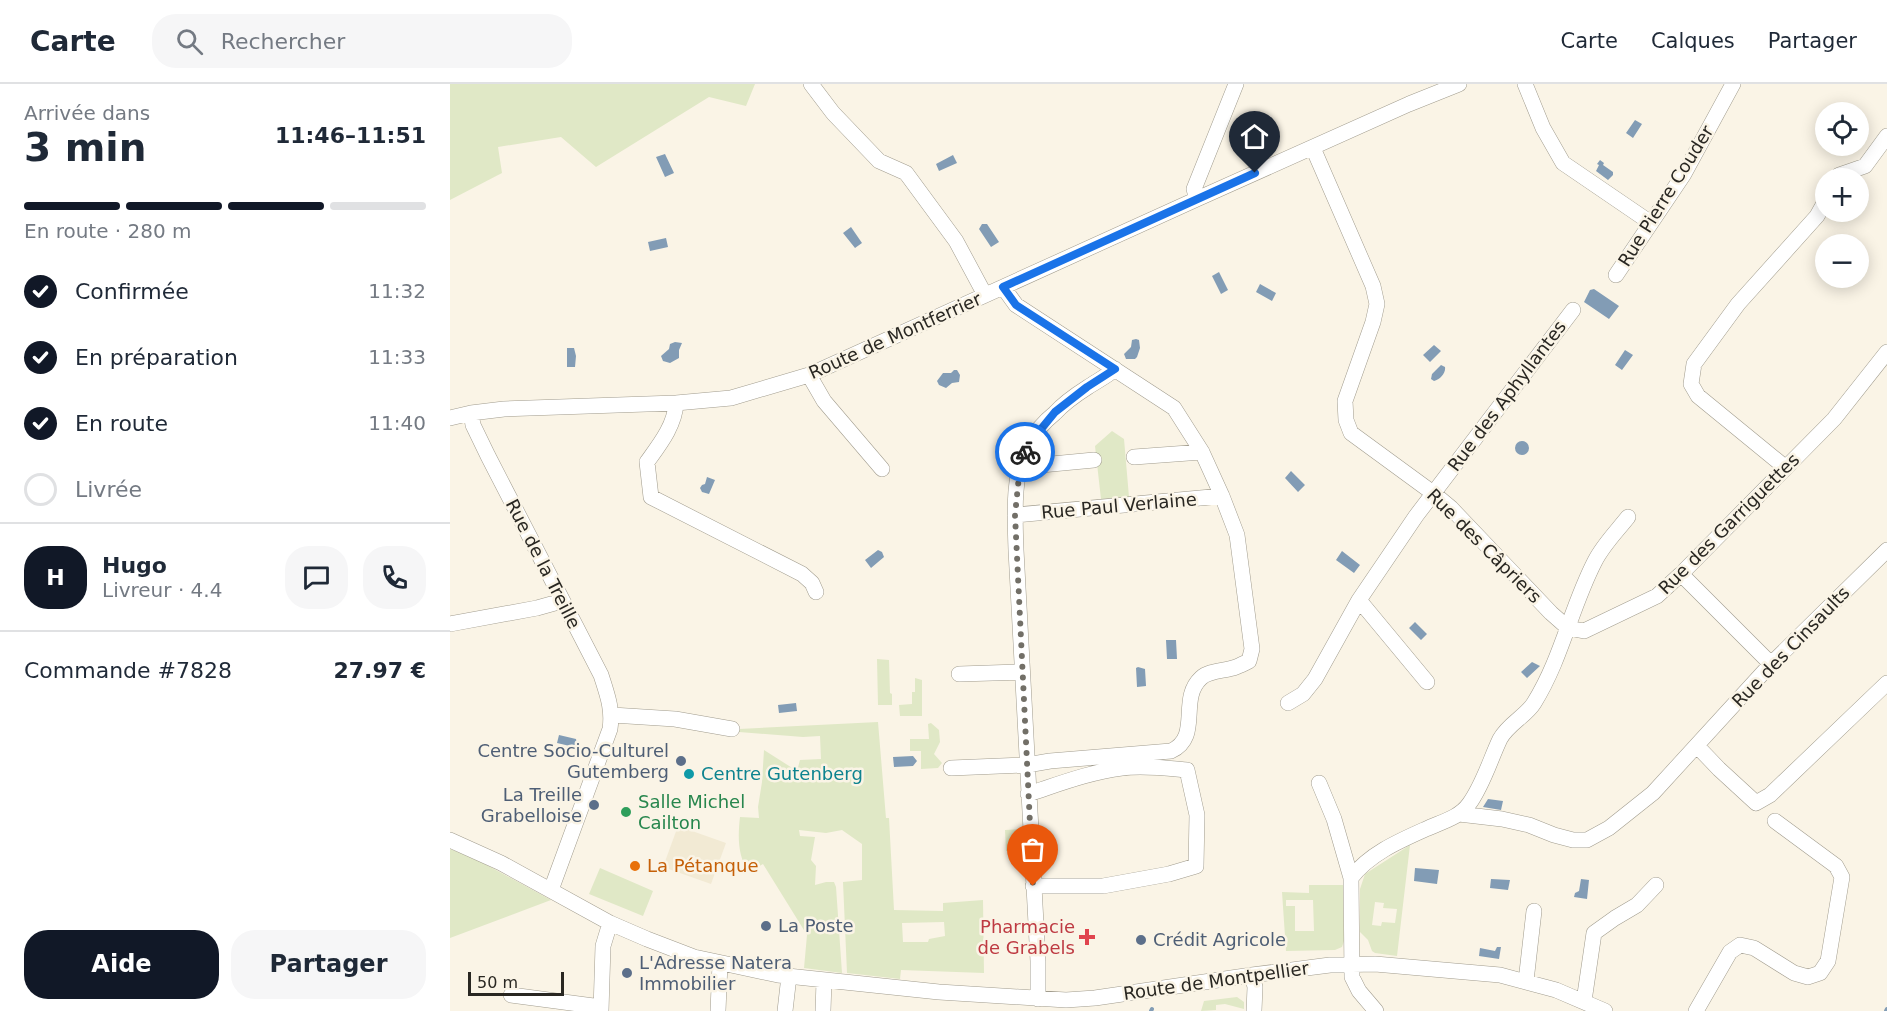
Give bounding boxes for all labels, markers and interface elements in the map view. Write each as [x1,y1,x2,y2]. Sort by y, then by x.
search box [152,14,572,68]
text: Carte [30,25,116,58]
icon: search [173,25,206,58]
text: Rechercher [221,29,345,54]
text: Carte [1561,29,1618,53]
text: Calques [1651,29,1735,53]
text: Partager [1768,29,1857,53]
text: Arrivée dans [24,101,150,125]
map controls [1815,102,1869,288]
button: locate [1815,102,1869,156]
pin [1229,111,1280,173]
icon: home [1238,120,1271,153]
street label: Rue Pierre Couder [1614,121,1718,270]
text: 11:46–11:51 [275,123,426,148]
text: 3 min [24,125,146,170]
button: + [1815,168,1869,222]
text: En route · 280 m [24,219,192,243]
button: − [1815,234,1869,288]
icon: check [24,275,57,308]
text: Confirmée [75,279,189,304]
text: 11:32 [368,279,426,303]
street label: Route de Montferrier [805,288,985,383]
street label: Rue des Aphyllantes [1443,316,1570,475]
icon: check [24,341,57,374]
text: En préparation [75,345,238,370]
text: 11:33 [368,345,426,369]
icon: check [24,407,57,440]
text: En route [75,411,168,436]
text: 11:40 [368,411,426,435]
courier [995,422,1055,482]
icon: bike [1009,436,1042,469]
street label: Rue des Garriguettes [1654,449,1803,598]
text: Livrée [75,477,142,502]
street label: Rue des Câpriers [1423,484,1546,607]
street label: Rue Paul Verlaine [1040,488,1198,523]
street label: Rue de la Treille [502,496,585,632]
button: chat [285,546,348,609]
button: phone [363,546,426,609]
text: Hugo [102,553,167,578]
text: H [46,565,65,590]
text: Livreur · 4.4 [102,578,222,602]
street label: Rue des Cinsaults [1728,582,1854,711]
text: Commande #7828 [24,658,232,683]
text: 27.97 € [333,658,426,683]
place label: Centre Socio-Culturel Gutemberg [477,740,669,782]
marker: Centre Socio-Culturel Gutemberg [674,754,688,768]
place label: Centre Gutenberg [701,763,863,784]
marker: Centre Gutenberg [682,767,696,781]
place label: La Treille Grabelloise [481,784,582,826]
place label: Salle Michel Cailton [638,791,745,833]
marker: La Treille Grabelloise [587,798,601,812]
marker: Salle Michel Cailton [619,805,633,819]
pin [1007,824,1058,886]
icon: bag [1016,833,1049,866]
place label: La Pétanque [647,855,758,876]
marker: La Pétanque [628,859,642,873]
place label: La Poste [778,915,854,936]
place label: Pharmacie de Grabels [978,916,1075,958]
marker: La Poste [759,919,773,933]
place label: Crédit Agricole [1153,929,1286,950]
button: Aide [24,930,219,999]
button: Partager [231,930,426,999]
marker: Pharmacie de Grabels [1080,930,1094,944]
marker: Crédit Agricole [1134,933,1148,947]
place label: L'Adresse Natera Immobilier [639,952,792,994]
street label: Route de Montpellier [1122,957,1311,1004]
marker: L'Adresse Natera Immobilier [620,966,634,980]
scale bar [468,969,564,996]
text: 50 m [477,973,518,992]

